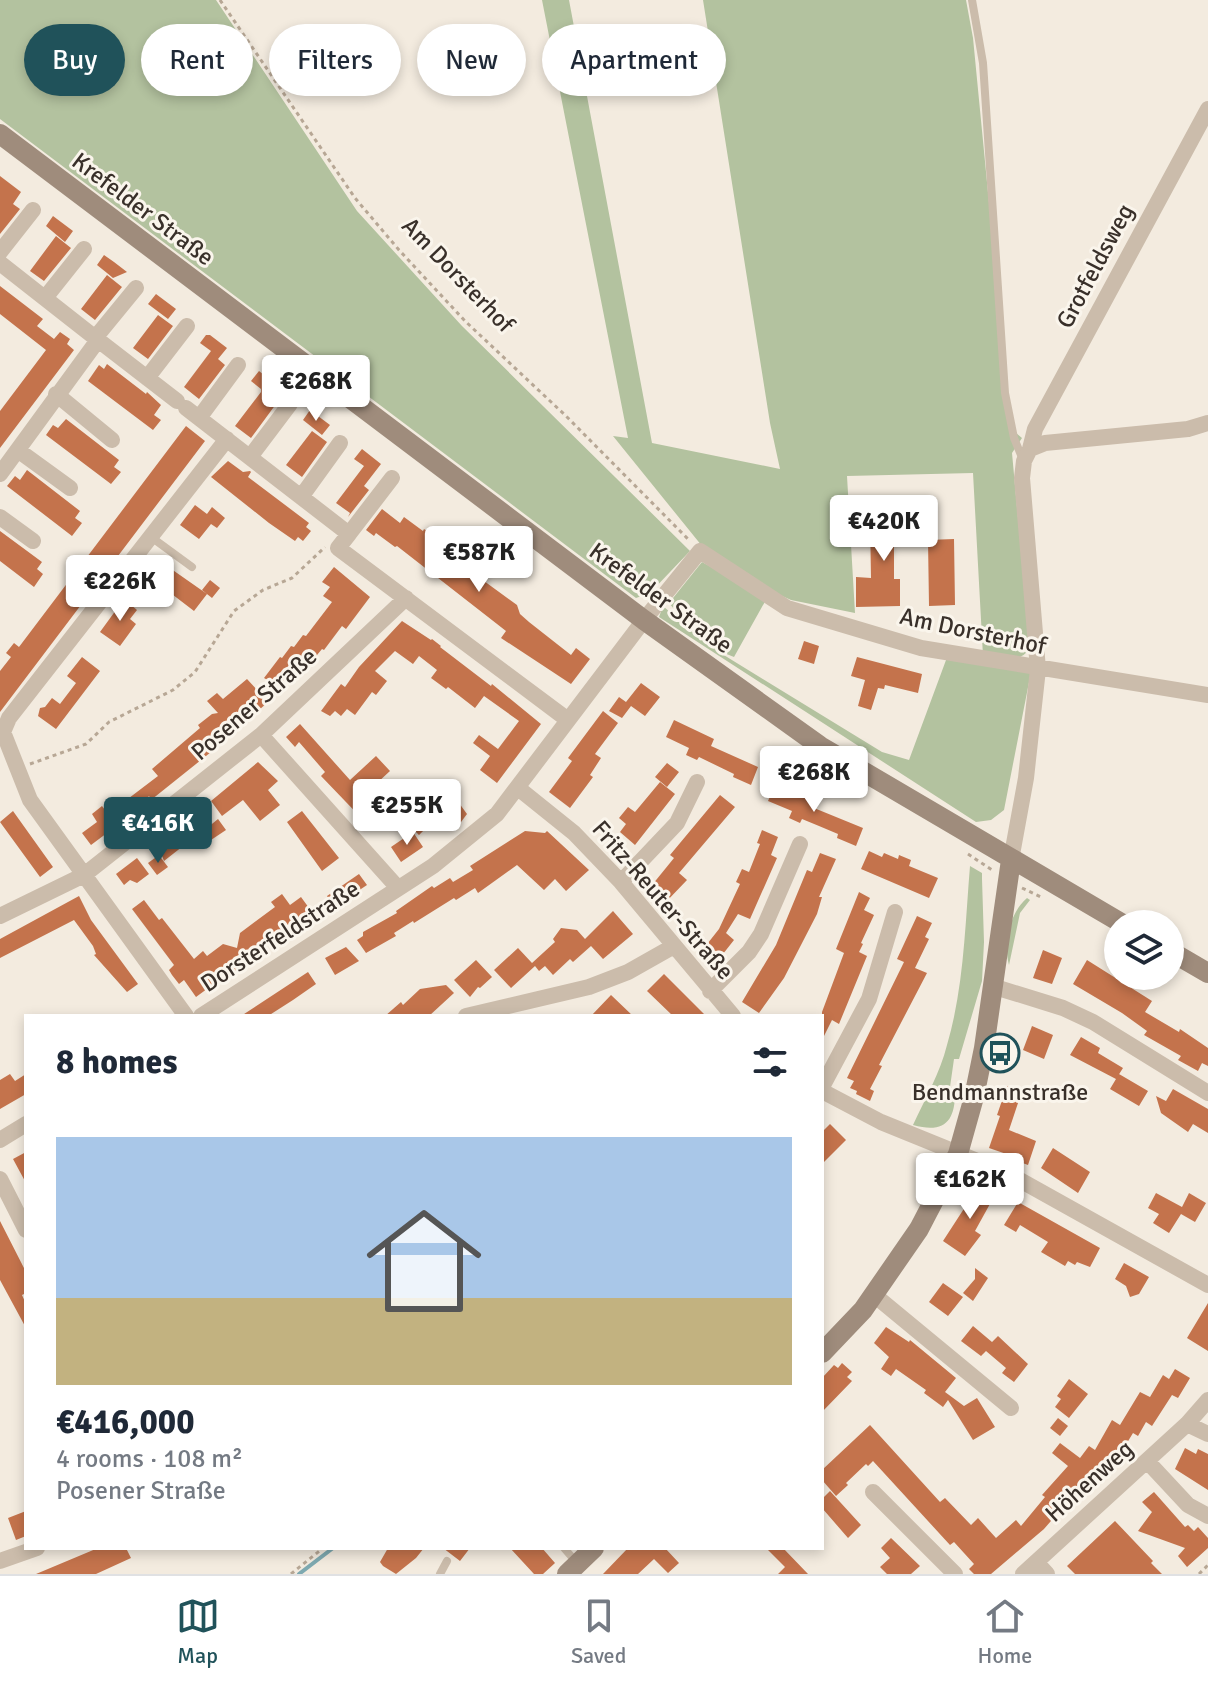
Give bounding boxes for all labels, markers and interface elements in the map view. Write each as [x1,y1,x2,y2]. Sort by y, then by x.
chip: Buy [24,24,125,96]
chip: Rent [141,24,253,96]
chip: Filters [269,24,401,96]
chip: New [417,24,526,96]
chip: Apartment [542,24,726,96]
street label: Krefelder Straße [66,146,220,272]
street label: Grotfeldsweg [1050,199,1140,333]
street label: Am Dorsterhof [395,211,521,340]
pin: €268K [260,355,372,423]
text: €268K [280,365,352,397]
pin: €420K [828,495,940,563]
text: €420K [848,505,920,537]
pin: €587K [423,526,535,594]
text: €587K [443,536,515,568]
street label: Krefelder Straße [583,536,739,660]
pin: €226K [64,555,176,623]
text: €226K [84,565,156,597]
street label: Am Dorsterhof [897,601,1050,661]
street label: Posener Straße [185,641,323,767]
pin: €268K [758,746,870,814]
text: €268K [778,756,850,788]
pin: €255K [351,779,463,847]
text: €255K [371,789,443,821]
pin: €416K [102,797,214,865]
text: €416K [122,807,194,839]
street label: Fritz-Reuter-Straße [586,814,740,986]
street label: Dorsterfeldstraße [195,873,365,999]
map controls [1104,910,1184,990]
button: layers [1104,910,1184,990]
bus stop icon: Bendmannstraße [979,1032,1021,1074]
icon: filters [748,1040,792,1084]
text: 8 homes [56,1041,177,1083]
place label: Bendmannstraße [912,1077,1088,1107]
pin: €162K [914,1153,1026,1221]
text: €162K [934,1163,1006,1195]
icon: home [352,1189,496,1333]
text: €416,000 [56,1401,195,1443]
street label: Höhenweg [1039,1434,1139,1528]
text: 4 rooms · 108 m² [56,1443,243,1475]
text: Posener Straße [56,1475,226,1507]
tab: Map [176,1594,220,1669]
tab: Saved [571,1594,626,1669]
tab: Home [978,1594,1032,1669]

